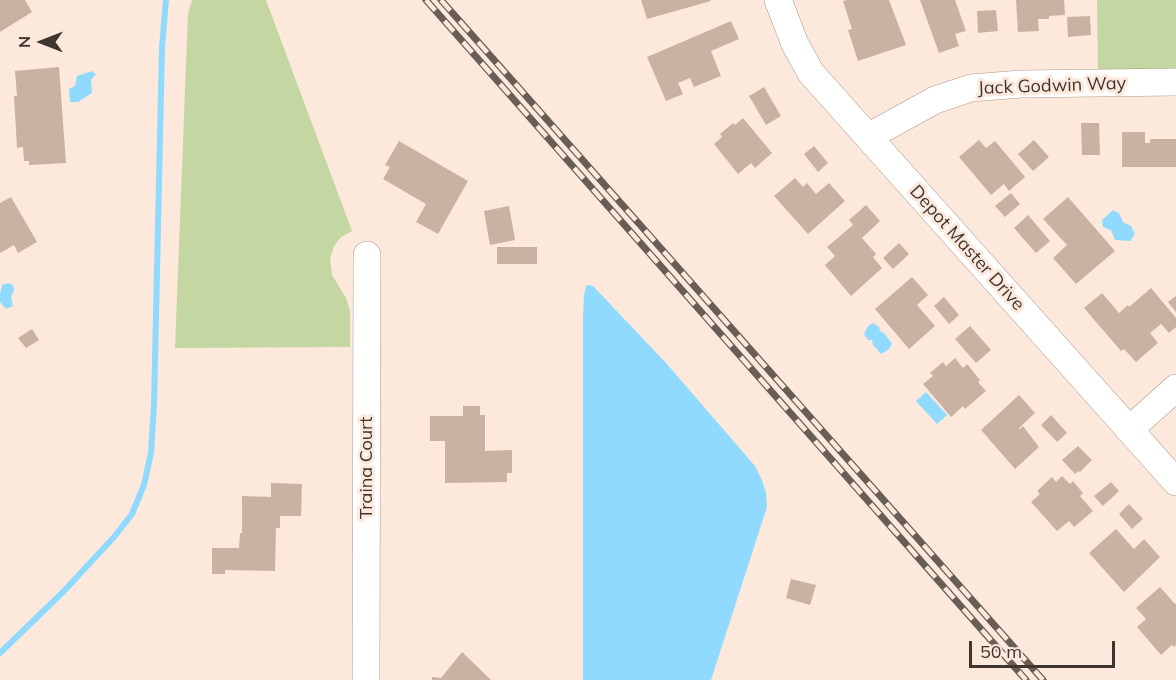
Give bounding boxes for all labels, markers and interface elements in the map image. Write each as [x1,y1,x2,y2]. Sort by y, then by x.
north arrow [12,12,72,72]
text: N [14,36,34,48]
street label: Jack Godwin Way [978,73,1126,99]
street label: Depot Master Drive [905,181,1029,315]
street label: Traina Court [356,417,378,519]
scale bar [972,629,1118,667]
text: 50 m [980,640,1022,663]

